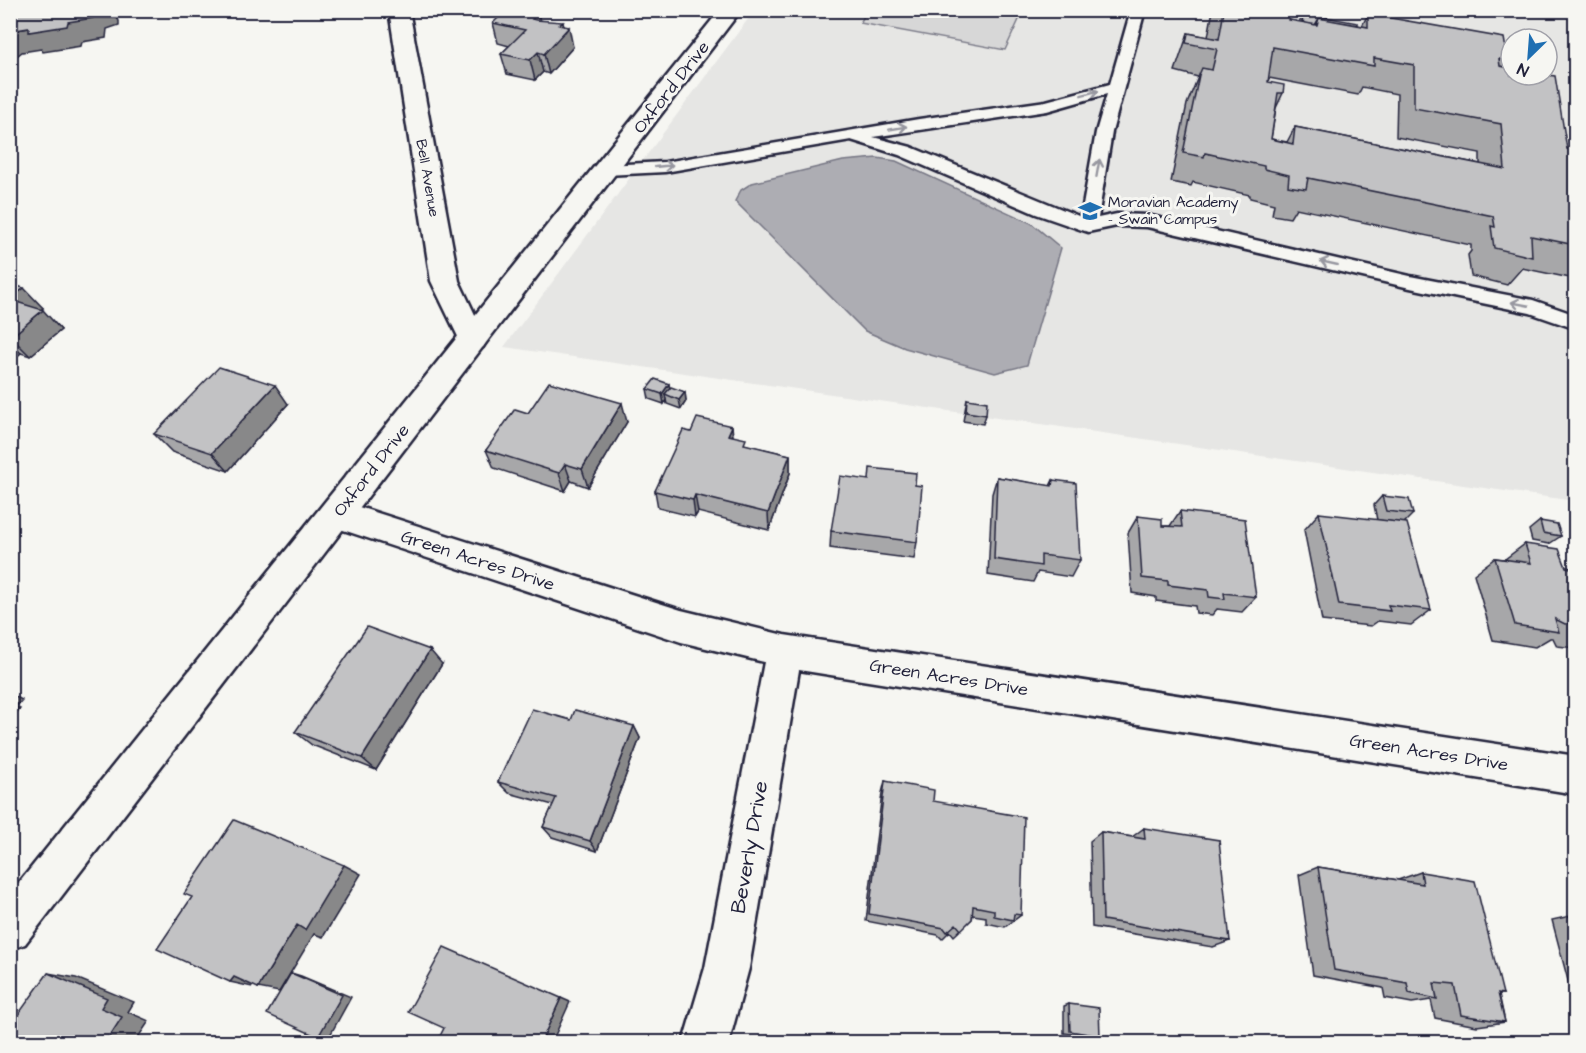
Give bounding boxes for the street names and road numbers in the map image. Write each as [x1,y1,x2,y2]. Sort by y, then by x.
street label: Oxford Drive [627,36,716,139]
street label: Bell Avenue [410,138,445,218]
street label: Oxford Drive [327,419,416,522]
street label: Green Acres Drive [398,524,558,597]
street label: Green Acres Drive [868,653,1030,702]
street label: Green Acres Drive [1348,728,1510,777]
street label: Beverly Drive [724,779,777,916]

